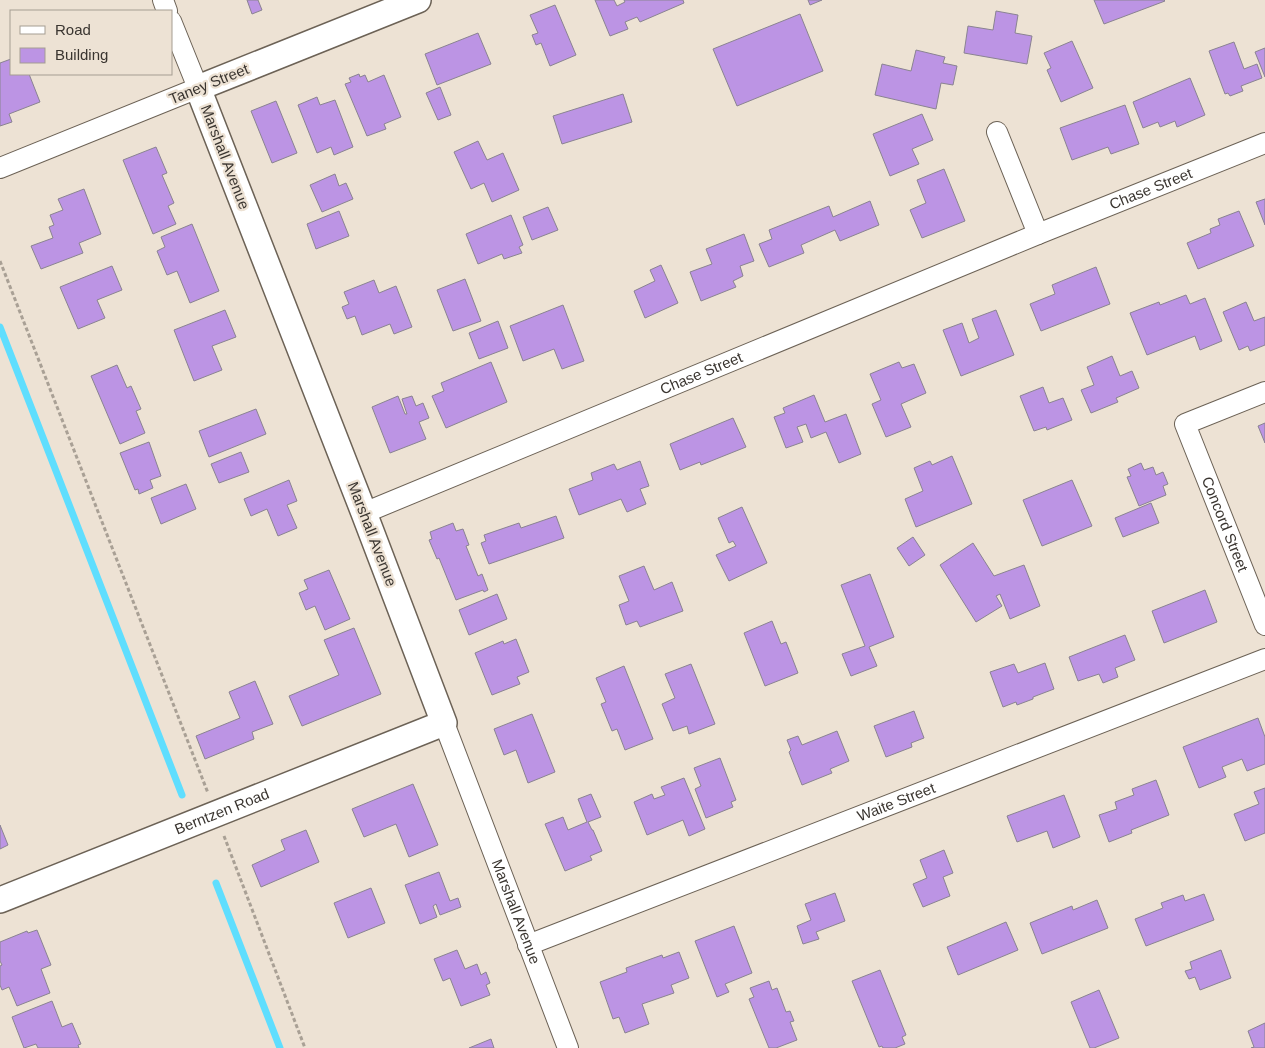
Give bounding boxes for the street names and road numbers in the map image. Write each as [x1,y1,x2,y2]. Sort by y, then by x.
street label: Taney Street [167,60,252,107]
street label: Marshall Avenue [198,102,253,212]
street label: Chase Street [1107,164,1195,212]
street label: Chase Street [657,348,746,398]
street label: Concord Street [1199,474,1252,575]
street label: Marshall Avenue [345,479,400,589]
street label: Waite Street [855,779,938,824]
street label: Berntzen Road [172,785,271,837]
street label: Marshall Avenue [489,857,544,966]

